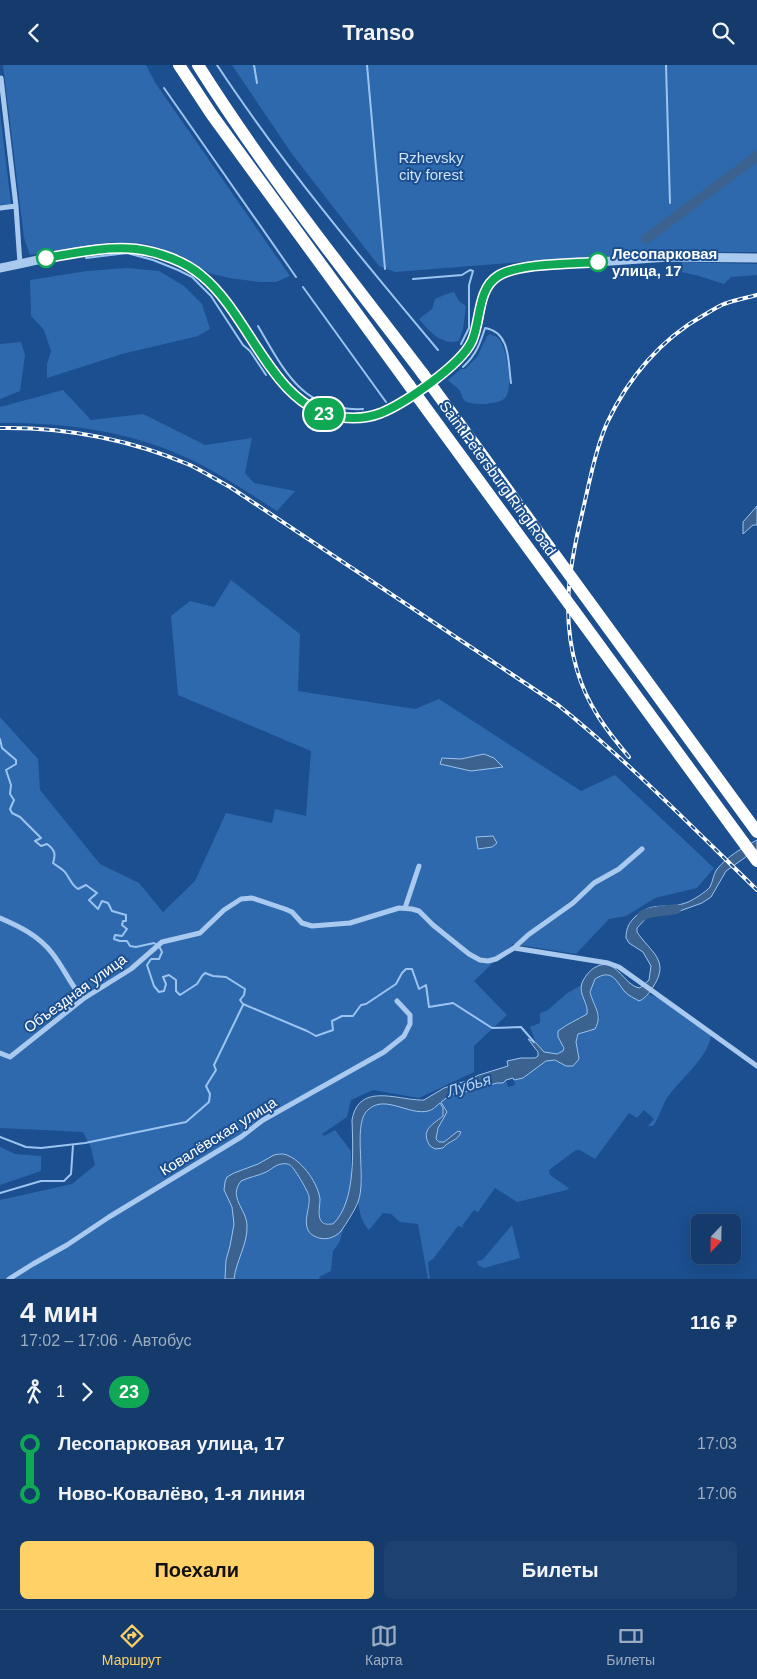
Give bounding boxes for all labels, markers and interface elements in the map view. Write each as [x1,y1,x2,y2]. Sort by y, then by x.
icon: back [20,19,48,47]
icon: search [709,19,737,47]
text: Transo [342,20,415,45]
park label: Rzhevsky city forest [398,149,464,183]
place label: Лесопарковая улица, 17 [612,245,717,279]
unlabelled marker [36,248,56,268]
marker: Лесопарковая улица, 17 [588,252,608,272]
street label: Saint Petersburg Ring Road [436,397,560,559]
line badge: 23 [302,398,346,430]
text: 23 [314,404,334,424]
street label: Объездная улица [20,950,130,1036]
water label: Лубья [444,1070,494,1100]
street label: Ковалёвская улица [157,1093,280,1179]
north arrow [691,1214,741,1264]
map controls [691,1214,741,1264]
text: 4 мин [20,1297,98,1328]
text: 116 ₽ [690,1312,737,1333]
text: 17:02 – 17:06 · Автобус [20,1332,192,1349]
icon: walk [20,1378,48,1406]
icon: forward [73,1378,101,1406]
text: 23 [119,1382,139,1402]
text: 1 [56,1383,65,1400]
text: Лесопарковая улица, 17 [58,1433,285,1454]
text: 17:03 [697,1435,737,1452]
text: Ново-Ковалёво, 1-я линия [58,1483,305,1504]
text: 17:06 [697,1485,737,1502]
button: Поехали [20,1541,374,1599]
button: Билеты [384,1541,737,1599]
tab: Маршрут [102,1622,161,1668]
tab: Карта [365,1622,403,1668]
tab: Билеты [606,1622,655,1668]

